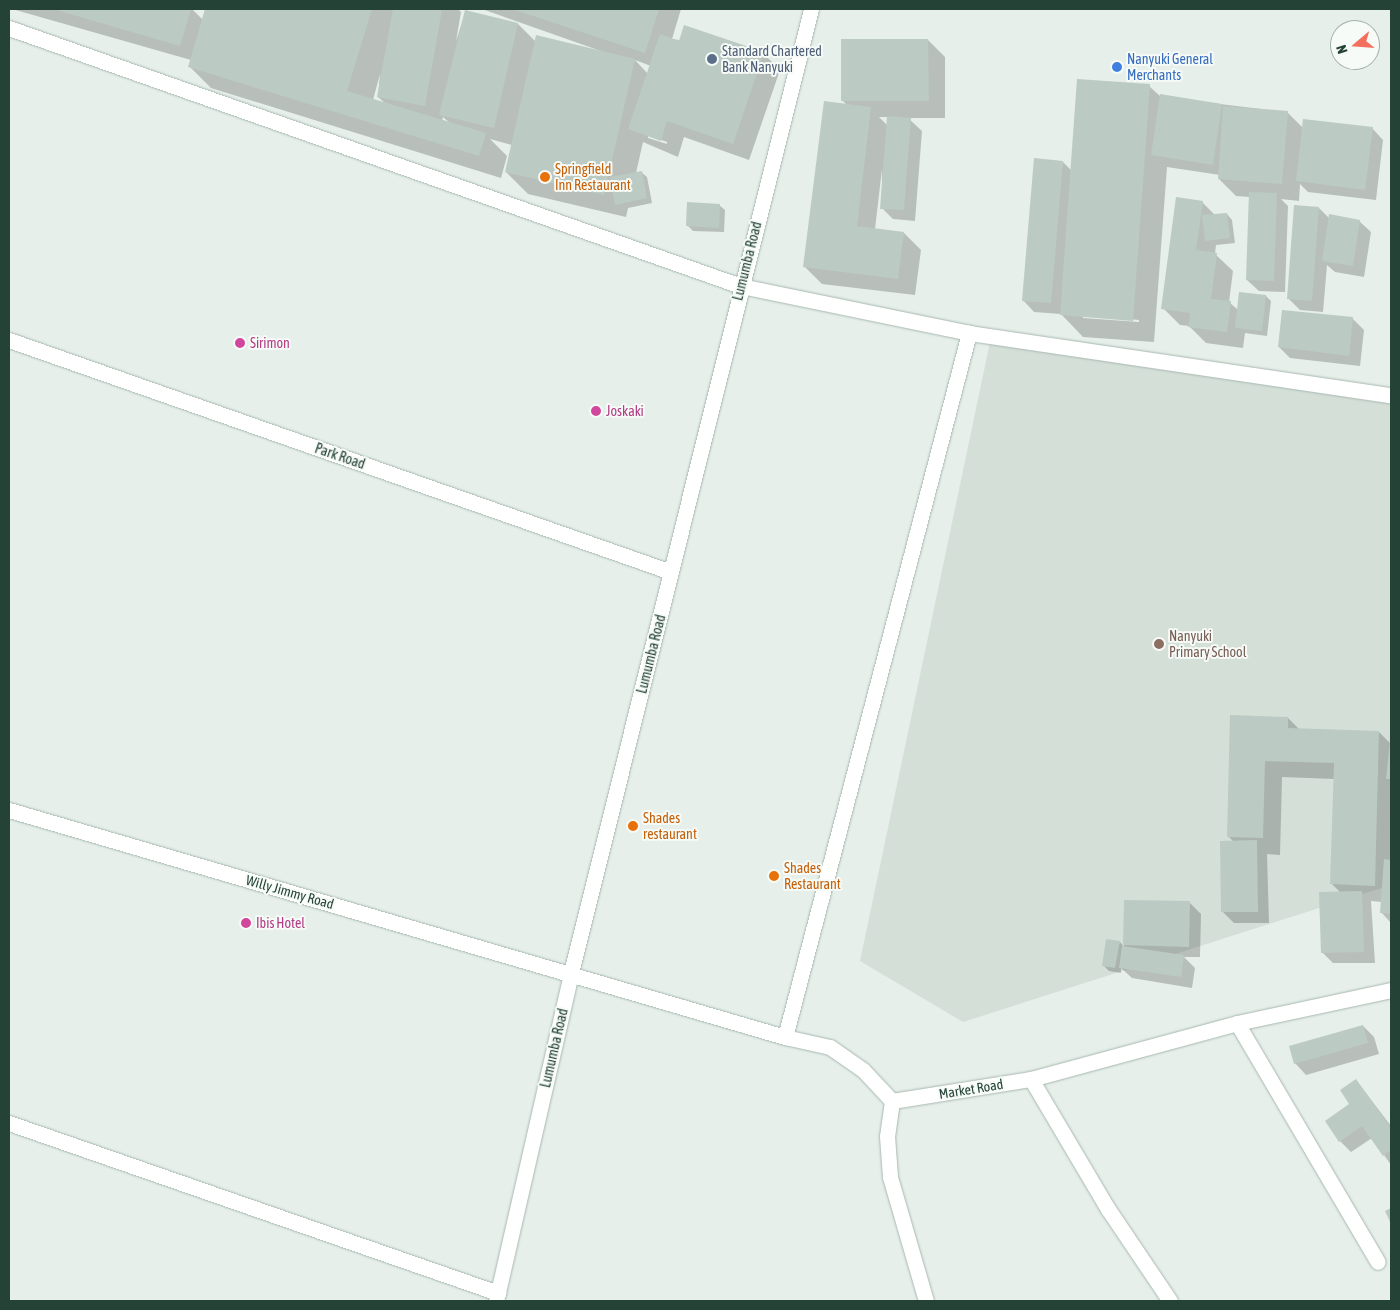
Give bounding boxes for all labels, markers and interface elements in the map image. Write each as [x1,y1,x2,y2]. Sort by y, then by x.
north arrow [1330,20,1380,70]
place label: Standard Chartered Bank Nanyuki [722,43,822,75]
text: N [1333,43,1351,56]
place label: Nanyuki General Merchants [1127,51,1213,84]
marker: Standard Chartered Bank Nanyuki [706,53,718,65]
marker: Nanyuki General Merchants [1111,61,1123,73]
place label: Springfield Inn Restaurant [555,161,631,193]
marker: Springfield Inn Restaurant [539,171,551,183]
street label: Lumumba Road [729,220,765,302]
place label: Sirimon [250,335,290,351]
marker: Sirimon [234,337,246,349]
place label: Joskaki [606,403,644,419]
marker: Joskaki [590,405,602,417]
street label: Park Road [313,440,367,472]
street label: Lumumba Road [633,613,669,695]
place label: Nanyuki Primary School [1169,628,1246,660]
marker: Nanyuki Primary School [1153,638,1165,650]
place label: Shades restaurant [643,810,697,842]
marker: Shades restaurant [627,820,639,832]
place label: Shades Restaurant [784,860,841,892]
marker: Shades Restaurant [768,870,780,882]
street label: Willy Jimmy Road [244,871,336,913]
place label: Ibis Hotel [256,915,305,931]
marker: Ibis Hotel [240,917,252,929]
street label: Lumumba Road [537,1007,571,1089]
street label: Market Road [938,1076,1004,1102]

